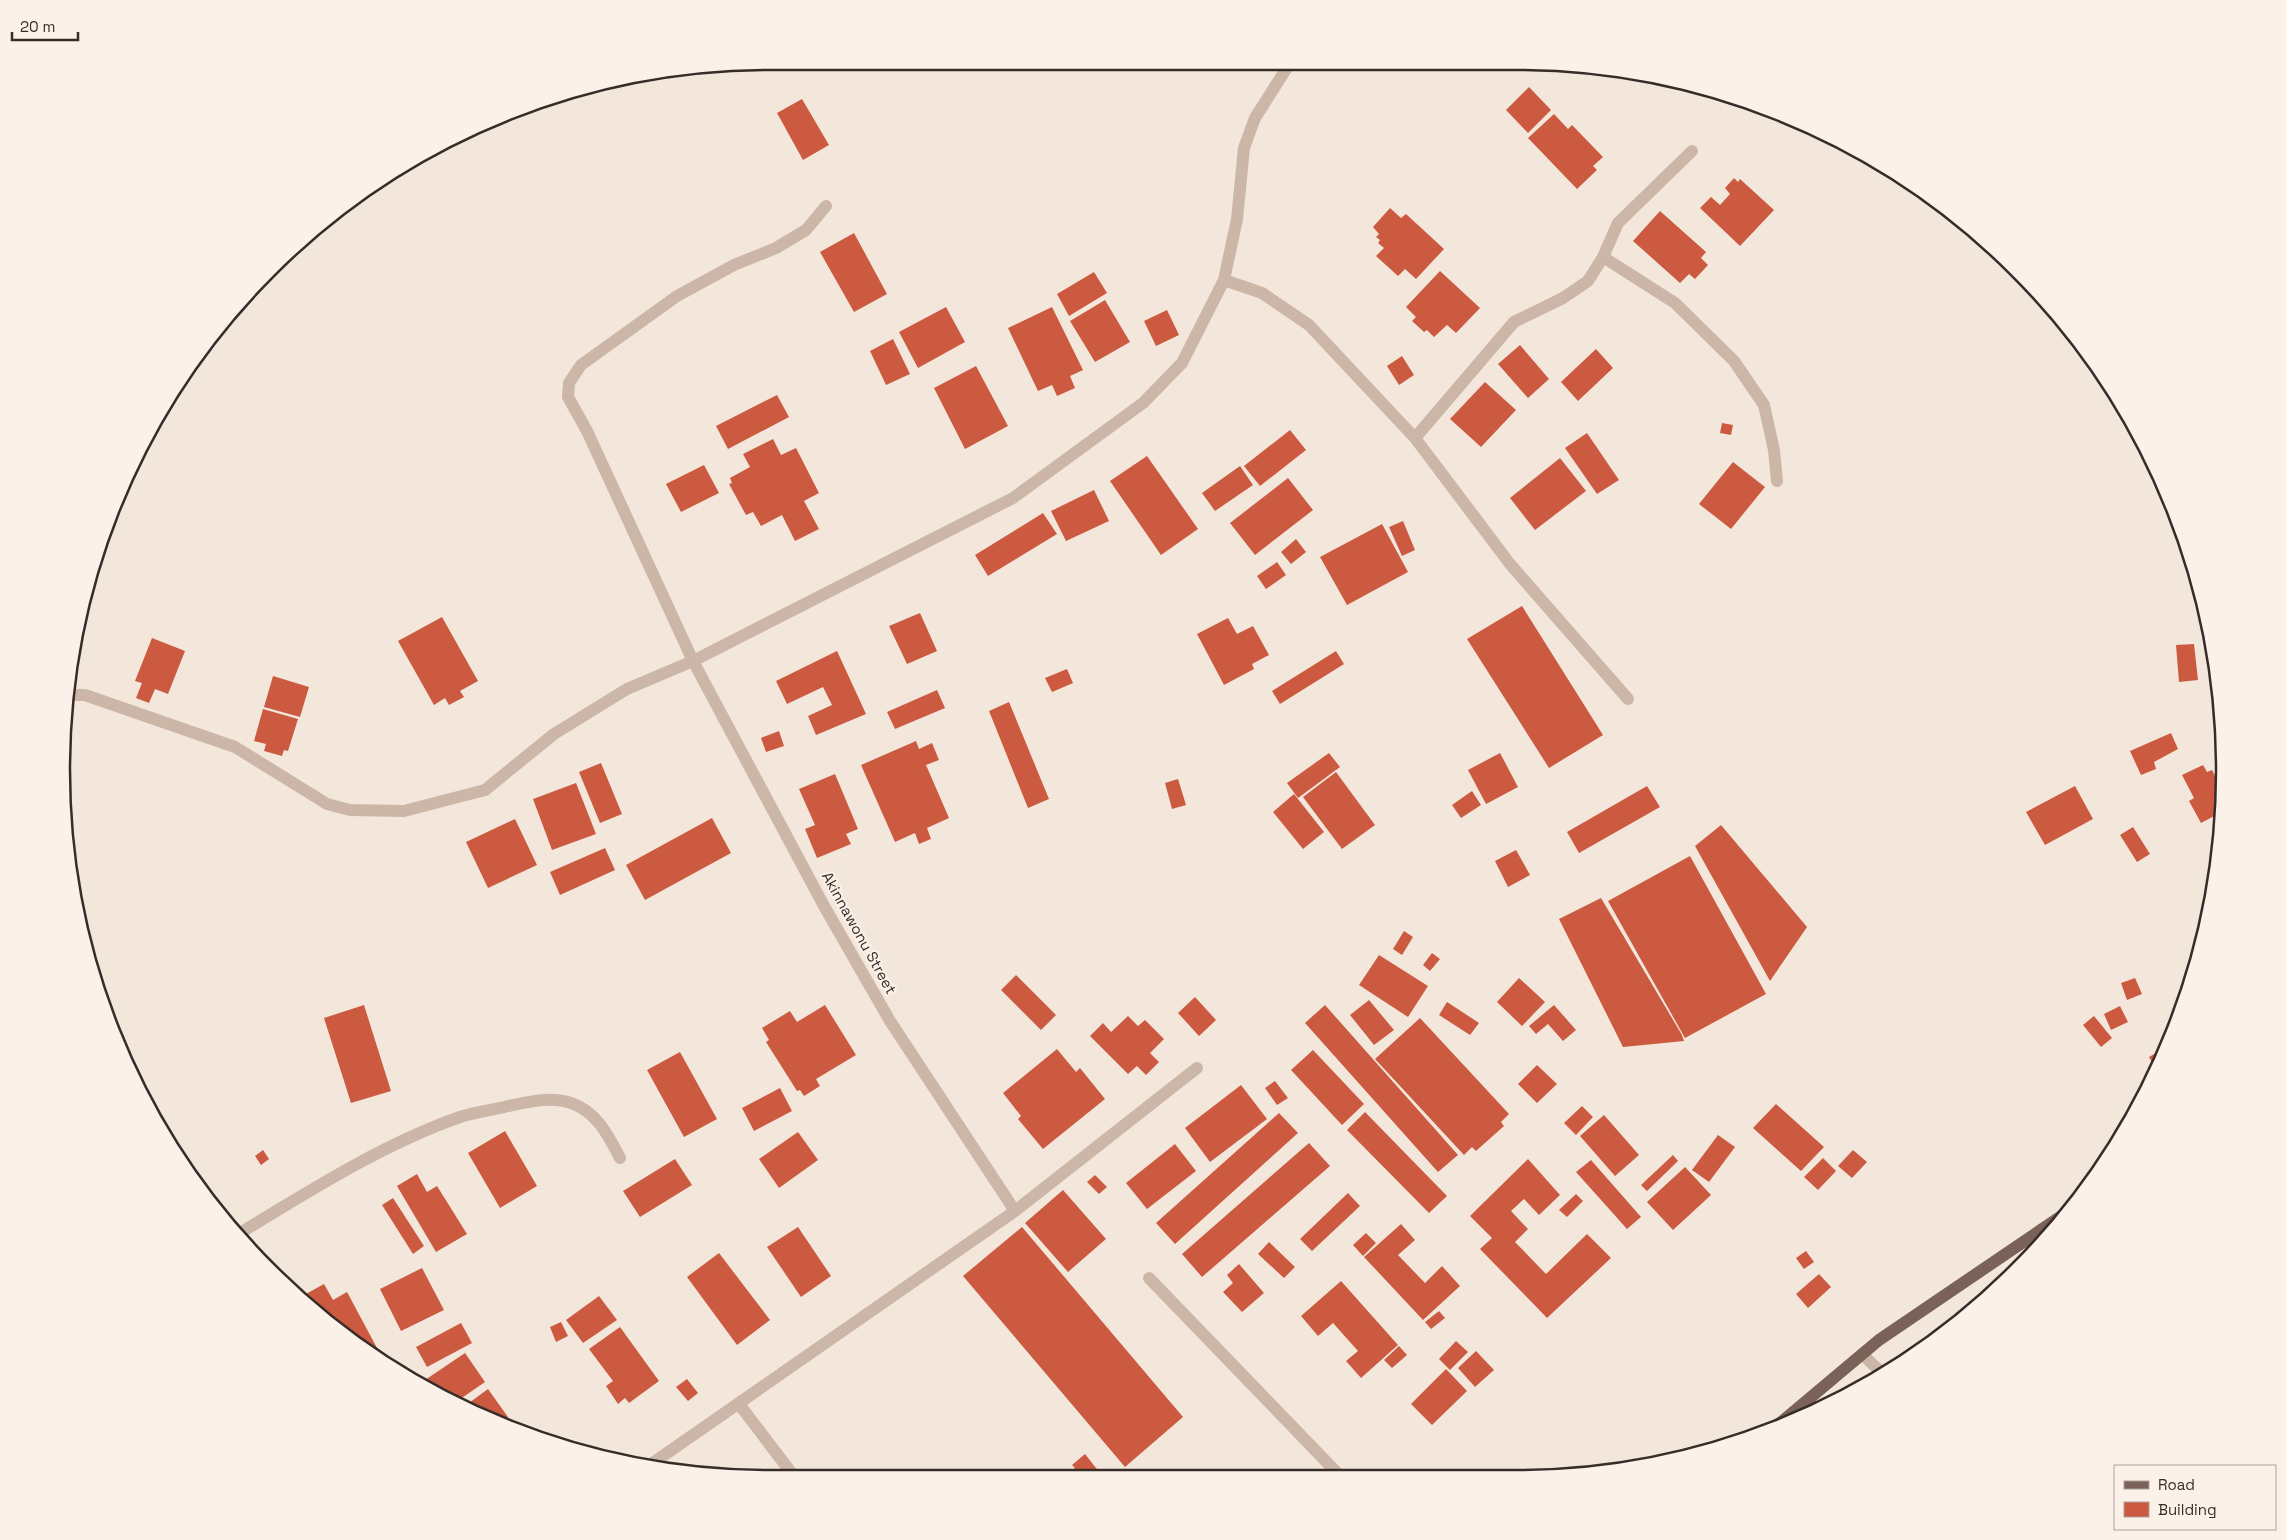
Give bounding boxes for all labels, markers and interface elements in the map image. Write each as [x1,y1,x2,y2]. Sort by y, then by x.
scale bar [12,10,79,42]
text: 20 m [20,17,55,36]
street label: Akinnawonu Street [818,868,901,997]
legend [2114,1465,2276,1530]
text: Road [2158,1475,2195,1494]
text: Building [2158,1500,2217,1519]

